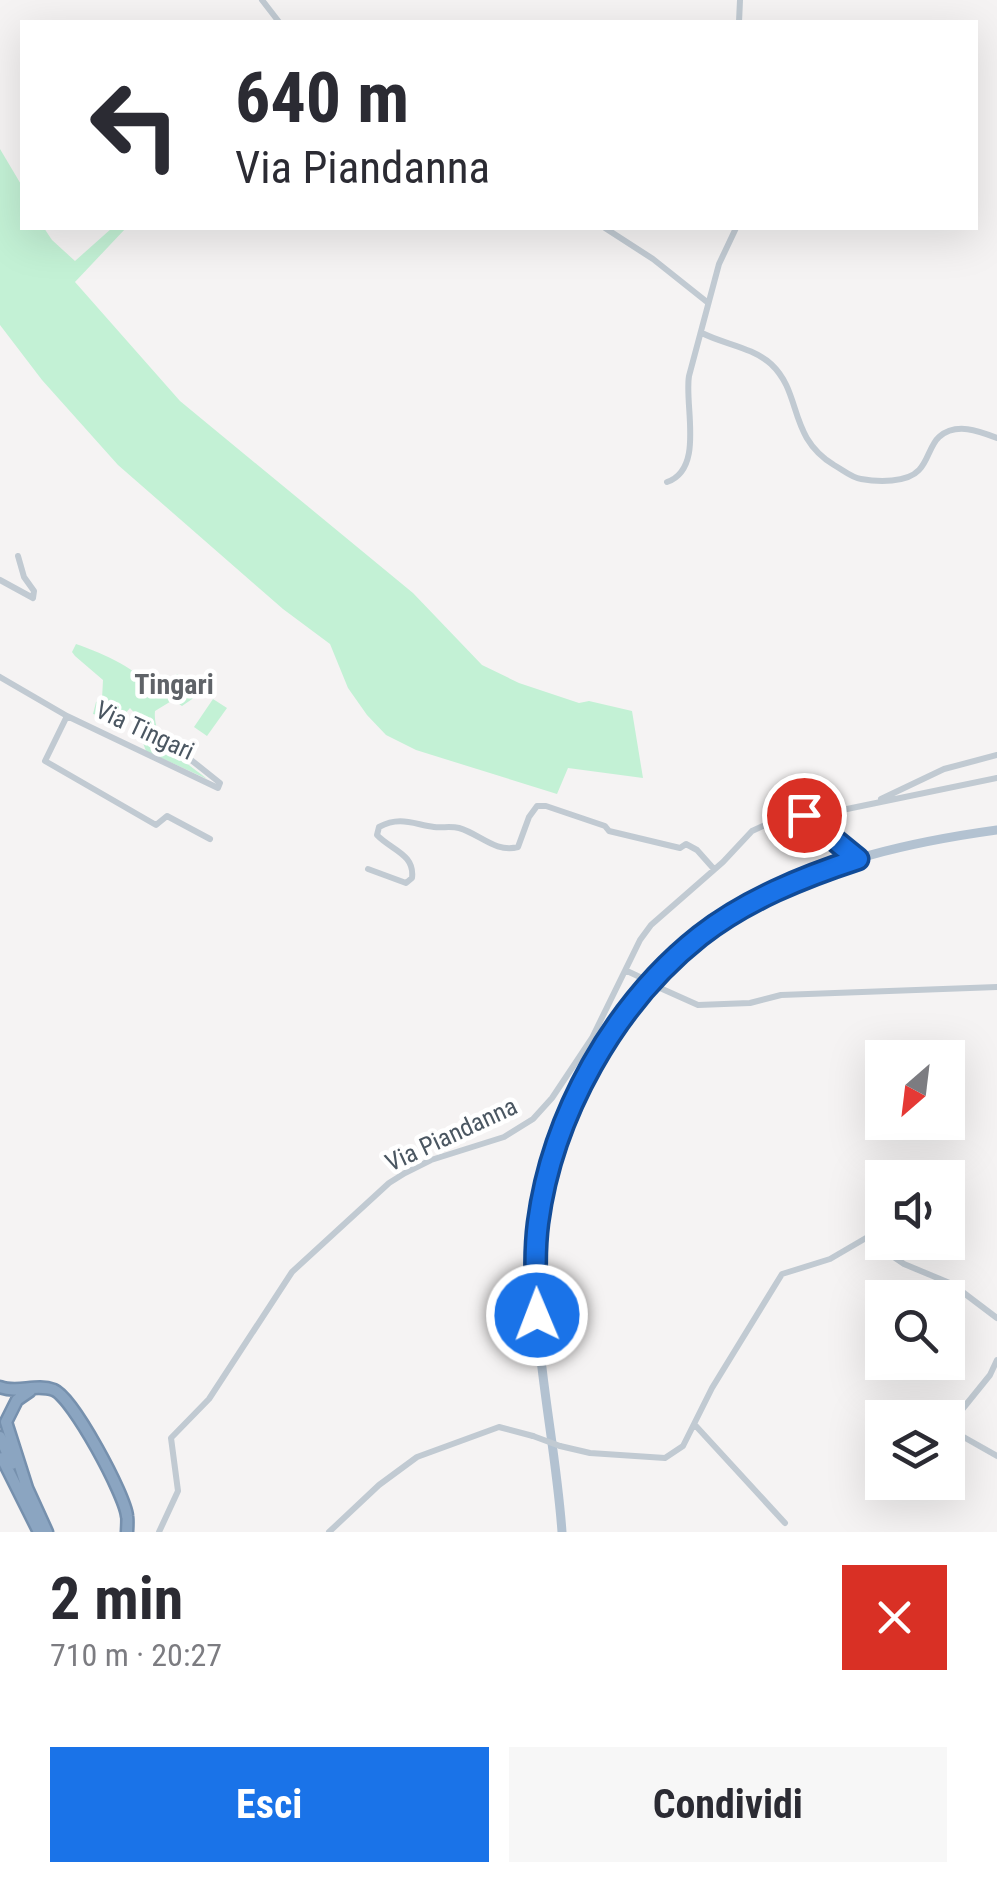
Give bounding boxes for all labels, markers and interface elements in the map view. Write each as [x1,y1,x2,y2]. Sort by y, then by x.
text: 640 m [235,57,409,139]
icon: left [70,60,200,190]
text: Via Piandanna [235,141,490,194]
district label: Tingari [134,668,214,701]
street label: Via Tingari [91,695,199,766]
pin [762,773,847,858]
icon: arrive [777,788,832,843]
north arrow [865,1040,965,1140]
map controls [865,1040,965,1500]
street label: Via Piandanna [381,1091,522,1178]
button: sound [865,1160,965,1260]
position arrow [485,1263,589,1367]
button: search [865,1280,965,1380]
button: layers [865,1400,965,1500]
text: 2 min [50,1563,183,1634]
button: close [842,1565,947,1670]
text: 710 m · 20:27 [50,1636,222,1674]
button: Esci [50,1747,489,1862]
button: Condividi [509,1747,947,1862]

